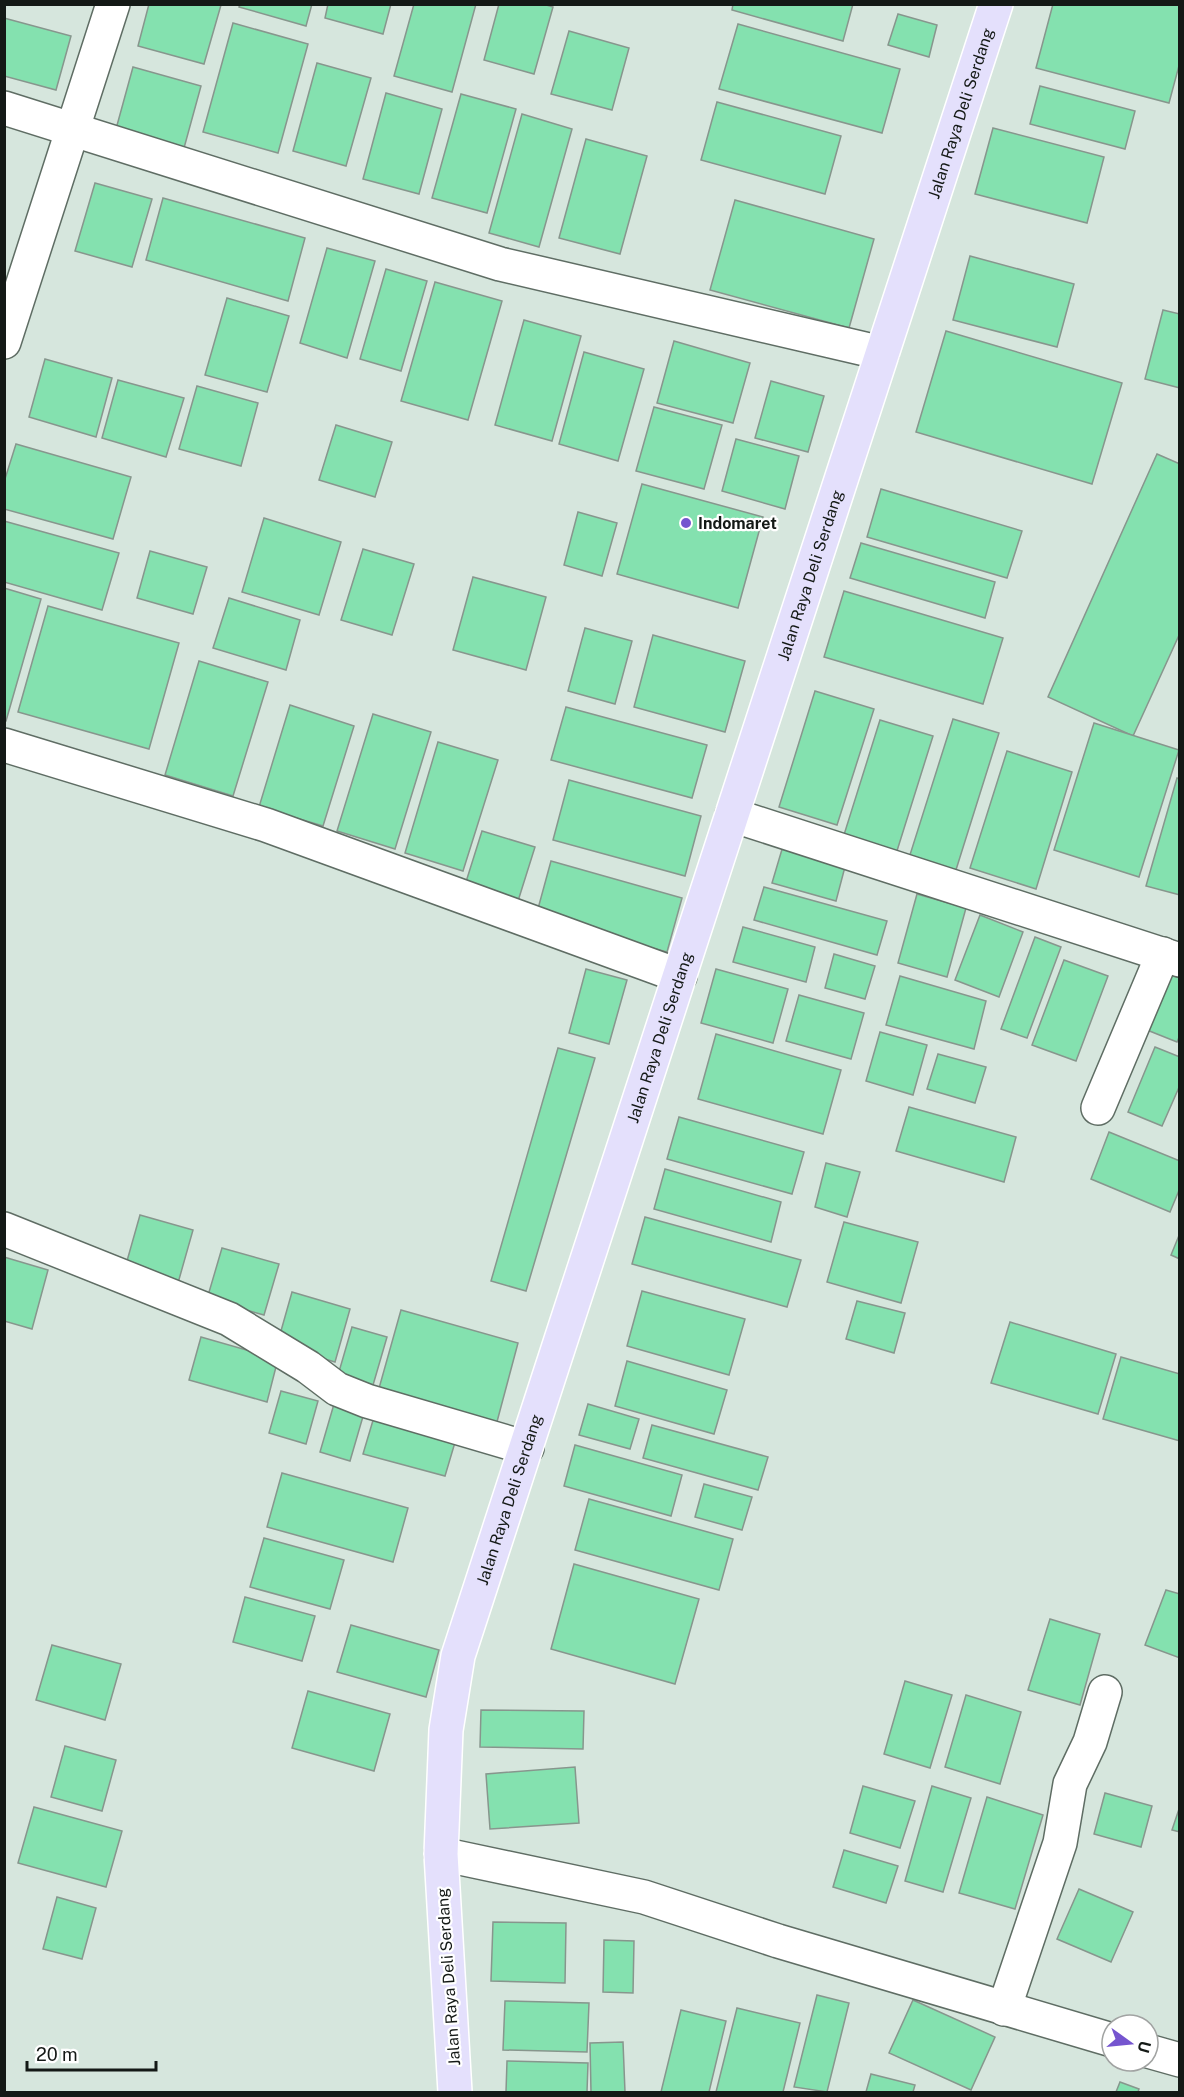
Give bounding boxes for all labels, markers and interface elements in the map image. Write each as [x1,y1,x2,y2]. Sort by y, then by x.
street label: Jalan Raya Deli Serdang [924,25,998,201]
street label: Jalan Raya Deli Serdang [774,488,847,663]
place label: Indomaret [698,514,777,533]
marker: Indomaret [679,516,693,530]
street label: Jalan Raya Deli Serdang [623,950,697,1125]
street label: Jalan Raya Deli Serdang [473,1412,546,1588]
street label: Jalan Raya Deli Serdang [433,1887,464,2067]
north arrow [1100,2013,1160,2073]
scale bar [27,2034,156,2072]
text: U [1133,2039,1155,2055]
text: 20 m [36,2044,78,2065]

